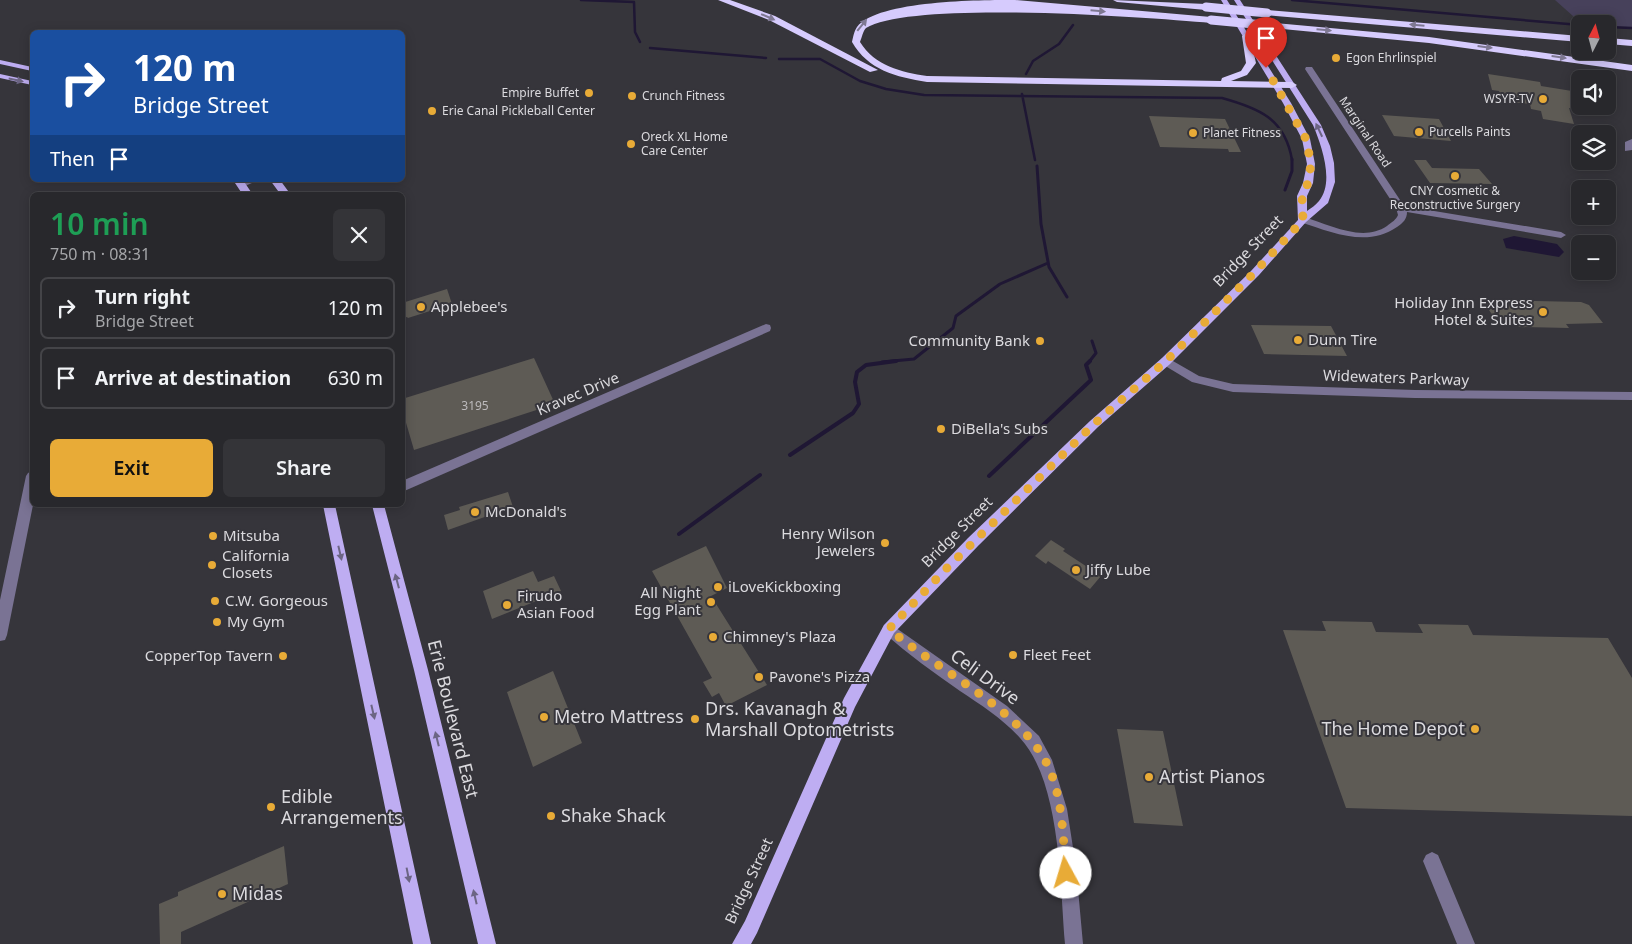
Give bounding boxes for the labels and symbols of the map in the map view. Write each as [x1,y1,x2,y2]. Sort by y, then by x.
one-way arrow [1090,7,1106,15]
one-way arrow [761,13,775,21]
north arrow [1571,15,1616,60]
pin [1245,17,1287,68]
one-way arrow [856,18,867,31]
one-way arrow [1409,21,1425,29]
one-way arrow [1316,26,1332,34]
one-way arrow [1478,43,1494,51]
place label: Egon Ehrlinspiel [1346,49,1437,66]
marker: Egon Ehrlinspiel [1330,52,1342,64]
one-way arrow [1551,53,1567,61]
one-way arrow [9,76,24,84]
place label: Empire Buffet [501,84,580,101]
marker: Empire Buffet [583,87,595,99]
place label: Crunch Fitness [642,87,725,104]
marker: Crunch Fitness [626,90,638,102]
place label: WSYR-TV [1484,90,1534,107]
street label: Marginal Road [1335,93,1395,171]
marker: WSYR-TV [1537,93,1549,105]
place label: Erie Canal Pickleball Center [442,102,595,119]
marker: Erie Canal Pickleball Center [426,105,438,117]
one-way arrow [1315,123,1323,137]
place label: Purcells Paints [1429,123,1511,140]
place label: Planet Fitness [1203,124,1281,141]
marker: Purcells Paints [1413,126,1425,138]
marker: Planet Fitness [1187,127,1199,139]
place label: Oreck XL Home Care Center [641,128,728,159]
marker: Oreck XL Home Care Center [625,138,637,150]
marker: CNY Cosmetic & Reconstructive Surgery [1449,170,1461,182]
place label: CNY Cosmetic & Reconstructive Surgery [1390,182,1521,213]
street label: Bridge Street [1208,210,1287,291]
place label: Holiday Inn Express Hotel & Suites [1394,292,1533,329]
place label: Applebee's [431,296,507,316]
marker: Applebee's [415,301,427,313]
marker: Holiday Inn Express Hotel & Suites [1537,306,1549,318]
place label: Dunn Tire [1308,329,1377,349]
place label: Community Bank [909,330,1030,350]
marker: Dunn Tire [1292,334,1304,346]
marker: Community Bank [1034,335,1046,347]
street label: Widewaters Parkway [1323,364,1470,390]
street label: Kravec Drive [533,367,622,419]
house number: 3195 [461,397,489,414]
place label: DiBella's Subs [951,418,1048,438]
marker: DiBella's Subs [935,423,947,435]
street label: Bridge Street [917,491,996,571]
place label: McDonald's [485,501,567,521]
marker: McDonald's [469,506,481,518]
place label: Henry Wilson Jewelers [781,523,875,560]
place label: Mitsuba [223,525,280,545]
marker: Mitsuba [207,530,219,542]
marker: Henry Wilson Jewelers [879,537,891,549]
place label: California Closets [222,545,290,582]
one-way arrow [336,545,344,560]
marker: California Closets [206,559,218,571]
place label: Jiffy Lube [1084,559,1151,579]
marker: Jiffy Lube [1070,564,1082,576]
one-way arrow [393,574,401,589]
place label: iLoveKickboxing [728,576,841,596]
marker: iLoveKickboxing [712,581,724,593]
place label: All Night Egg Plant [634,582,702,619]
place label: Firudo Asian Food [517,585,594,622]
place label: C.W. Gorgeous [225,590,328,610]
marker: C.W. Gorgeous [209,595,221,607]
marker: All Night Egg Plant [705,596,717,608]
marker: Firudo Asian Food [501,599,513,611]
place label: My Gym [227,611,285,631]
marker: My Gym [211,616,223,628]
place label: Chimney's Plaza [723,626,836,646]
marker: Chimney's Plaza [707,631,719,643]
street label: Erie Boulevard East [423,637,485,801]
street label: Celi Drive [946,643,1025,709]
place label: Fleet Feet [1023,644,1092,664]
place label: CopperTop Tavern [145,645,273,665]
marker: Fleet Feet [1007,649,1019,661]
marker: CopperTop Tavern [277,650,289,662]
place label: Pavone's Pizza [769,666,870,686]
marker: Pavone's Pizza [753,671,765,683]
place label: Drs. Kavanagh & Marshall Optometrists [705,696,895,741]
one-way arrow [369,704,377,719]
place label: Metro Mattress [554,704,684,728]
marker: Metro Mattress [538,711,550,723]
marker: Drs. Kavanagh & Marshall Optometrists [689,713,701,725]
place label: The Home Depot [1321,716,1465,740]
marker: The Home Depot [1469,723,1481,735]
one-way arrow [433,731,441,746]
place label: Artist Pianos [1159,764,1265,788]
marker: Artist Pianos [1143,771,1155,783]
place label: Edible Arrangements [281,784,403,829]
marker: Edible Arrangements [265,801,277,813]
place label: Shake Shack [561,803,666,827]
marker: Shake Shack [545,810,557,822]
street label: Bridge Street [719,834,777,927]
position arrow [1039,846,1091,898]
one-way arrow [405,868,413,884]
place label: Midas [232,881,283,905]
marker: Midas [216,888,228,900]
one-way arrow [471,889,479,904]

